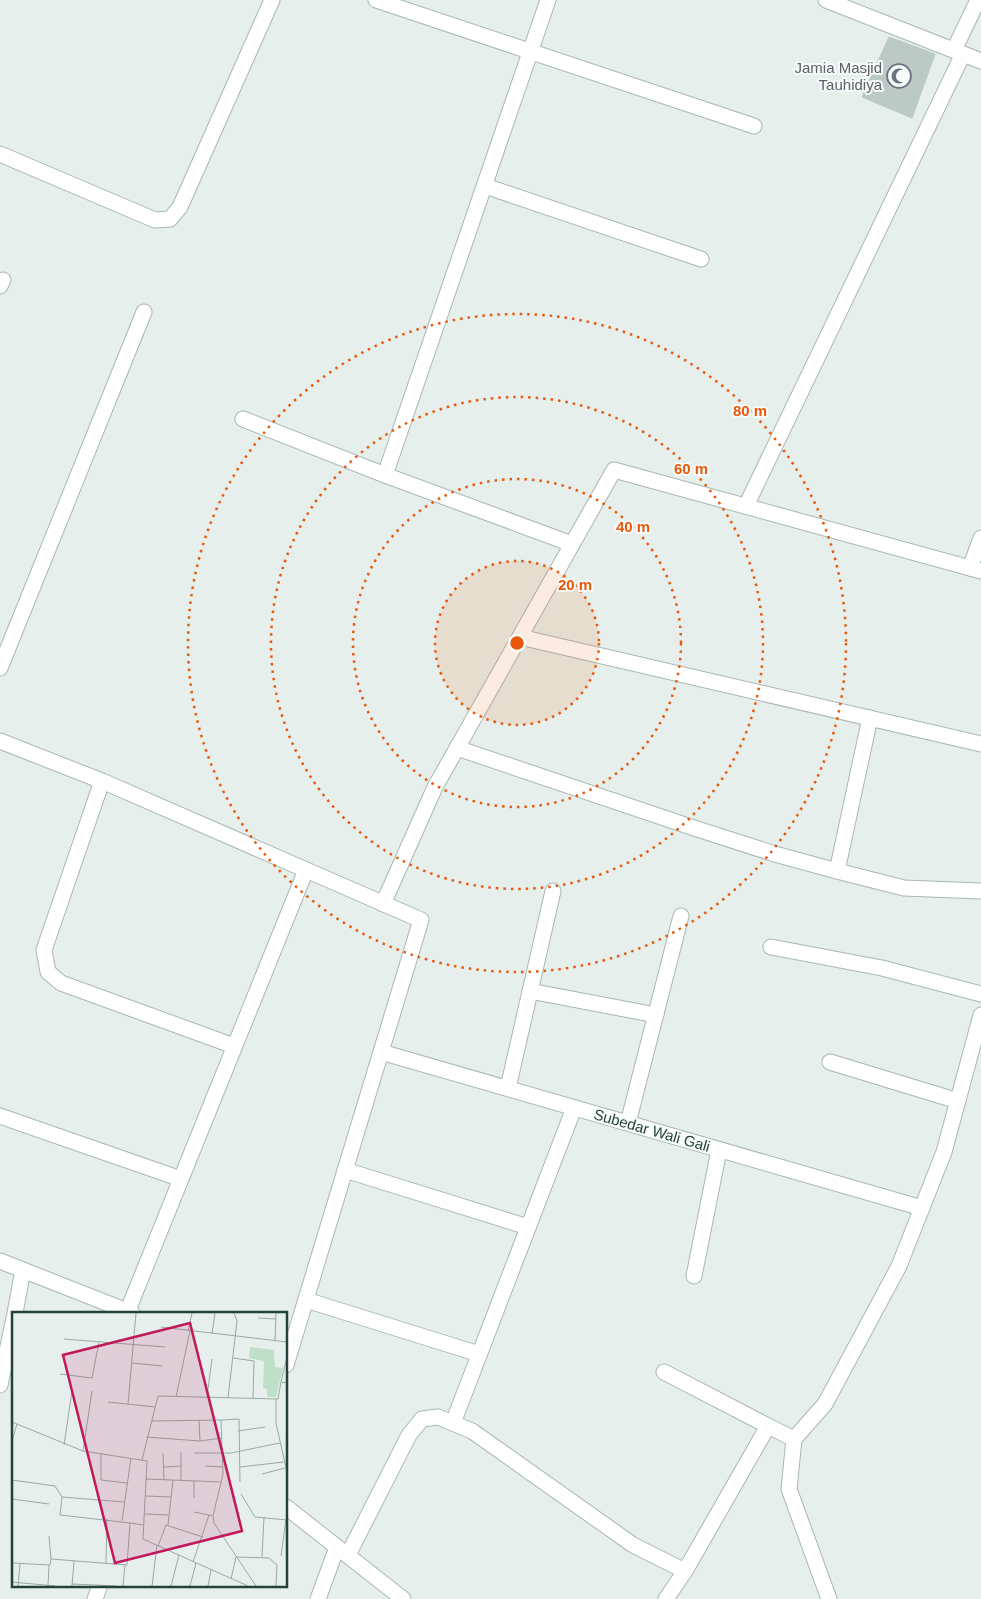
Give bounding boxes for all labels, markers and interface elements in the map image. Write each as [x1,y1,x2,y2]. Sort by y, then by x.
place label: Jamia Masjid Tauhidiya [794,59,883,93]
mosque icon: Jamia Masjid Tauhidiya [886,63,912,89]
text: 80 m [733,402,767,419]
text: 60 m [674,460,708,477]
text: 40 m [616,518,650,535]
text: 20 m [558,576,592,593]
centre of rings [508,634,526,652]
street label: Subedar Wali Gali [592,1105,712,1155]
inset map [12,1312,288,1586]

